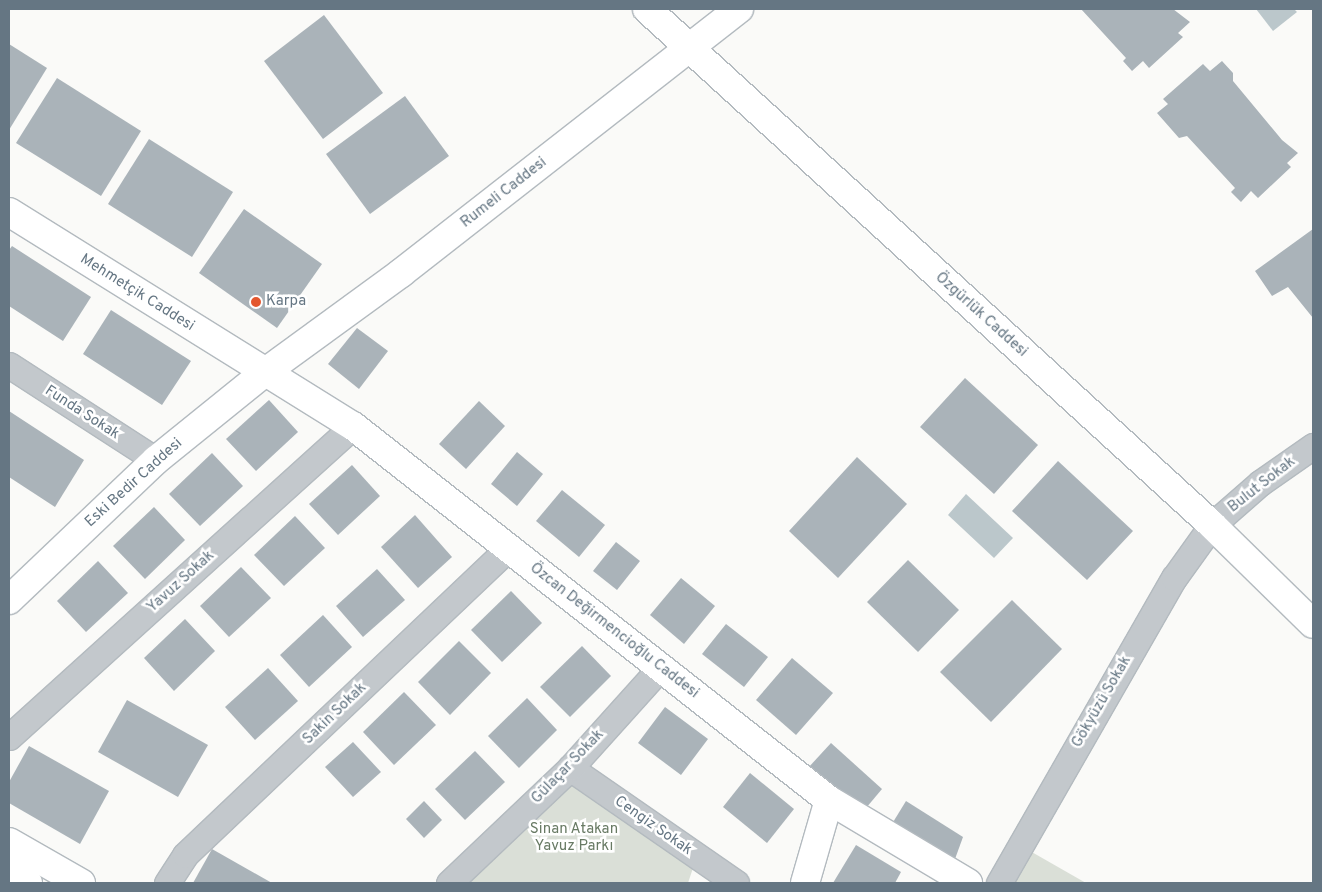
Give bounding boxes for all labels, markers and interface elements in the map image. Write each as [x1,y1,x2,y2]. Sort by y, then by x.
street label: Rumeli Caddesi [457,154,551,232]
street label: Mehmetçik Caddesi [77,251,197,335]
street label: Özgürlük Caddesi [931,269,1031,361]
place label: Karpa [266,293,306,311]
marker: Karpa [250,296,262,308]
street label: Funda Sokak [41,382,123,444]
street label: Eski Bedir Caddesi [82,435,186,531]
street label: Bulut Sokak [1225,453,1299,517]
street label: Yavuz Sokak [144,547,218,617]
street label: Özcan Değirmencioğlu Caddesi [526,559,702,703]
street label: Gökyüzü Sokak [1068,653,1136,751]
street label: Sakin Sokak [300,679,370,749]
street label: Gülaçar Sokak [528,726,608,808]
street label: Cengiz Sokak [611,793,695,859]
park label: Sinan Atakan Yavuz Parkı [530,820,618,855]

